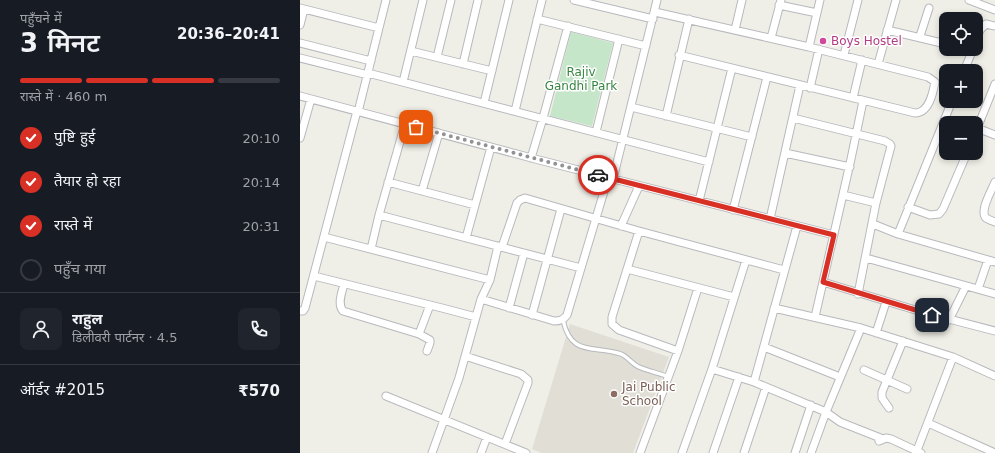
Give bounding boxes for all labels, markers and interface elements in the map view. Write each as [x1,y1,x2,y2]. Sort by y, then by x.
text: पहुँचने में [20,11,62,26]
map controls [939,12,983,160]
button: locate [939,12,983,56]
text: 20:36–20:41 [177,25,280,43]
text: 3 मिनट [20,28,100,58]
place label: Boys Hostel [831,34,902,48]
marker: Boys Hostel [818,36,828,46]
button: + [939,64,983,108]
park label: Rajiv Gandhi Park [545,65,617,93]
text: रास्ते में · 460 m [20,89,107,104]
pin [399,110,433,144]
icon: bag [405,116,427,138]
button: − [939,116,983,160]
icon: check [20,127,42,149]
text: पुष्टि हुई [54,128,95,146]
text: 20:10 [243,131,280,146]
courier [578,155,618,195]
icon: car [587,164,609,186]
icon: check [20,171,42,193]
text: तैयार हो रहा [54,172,121,190]
text: 20:14 [243,175,280,190]
icon: check [20,215,42,237]
text: रास्ते में [54,216,92,234]
text: 20:31 [243,219,280,234]
text: पहुँच गया [54,260,106,278]
pin [915,298,949,332]
icon: home [921,304,943,326]
button: person [20,308,62,350]
button: phone [238,308,280,350]
text: राहुल [72,310,103,328]
text: डिलीवरी पार्टनर · 4.5 [72,330,177,345]
place label: Jai Public School [621,380,676,408]
text: ऑर्डर #2015 [20,381,105,399]
text: ₹570 [238,382,280,400]
marker: Jai Public School [609,389,619,399]

